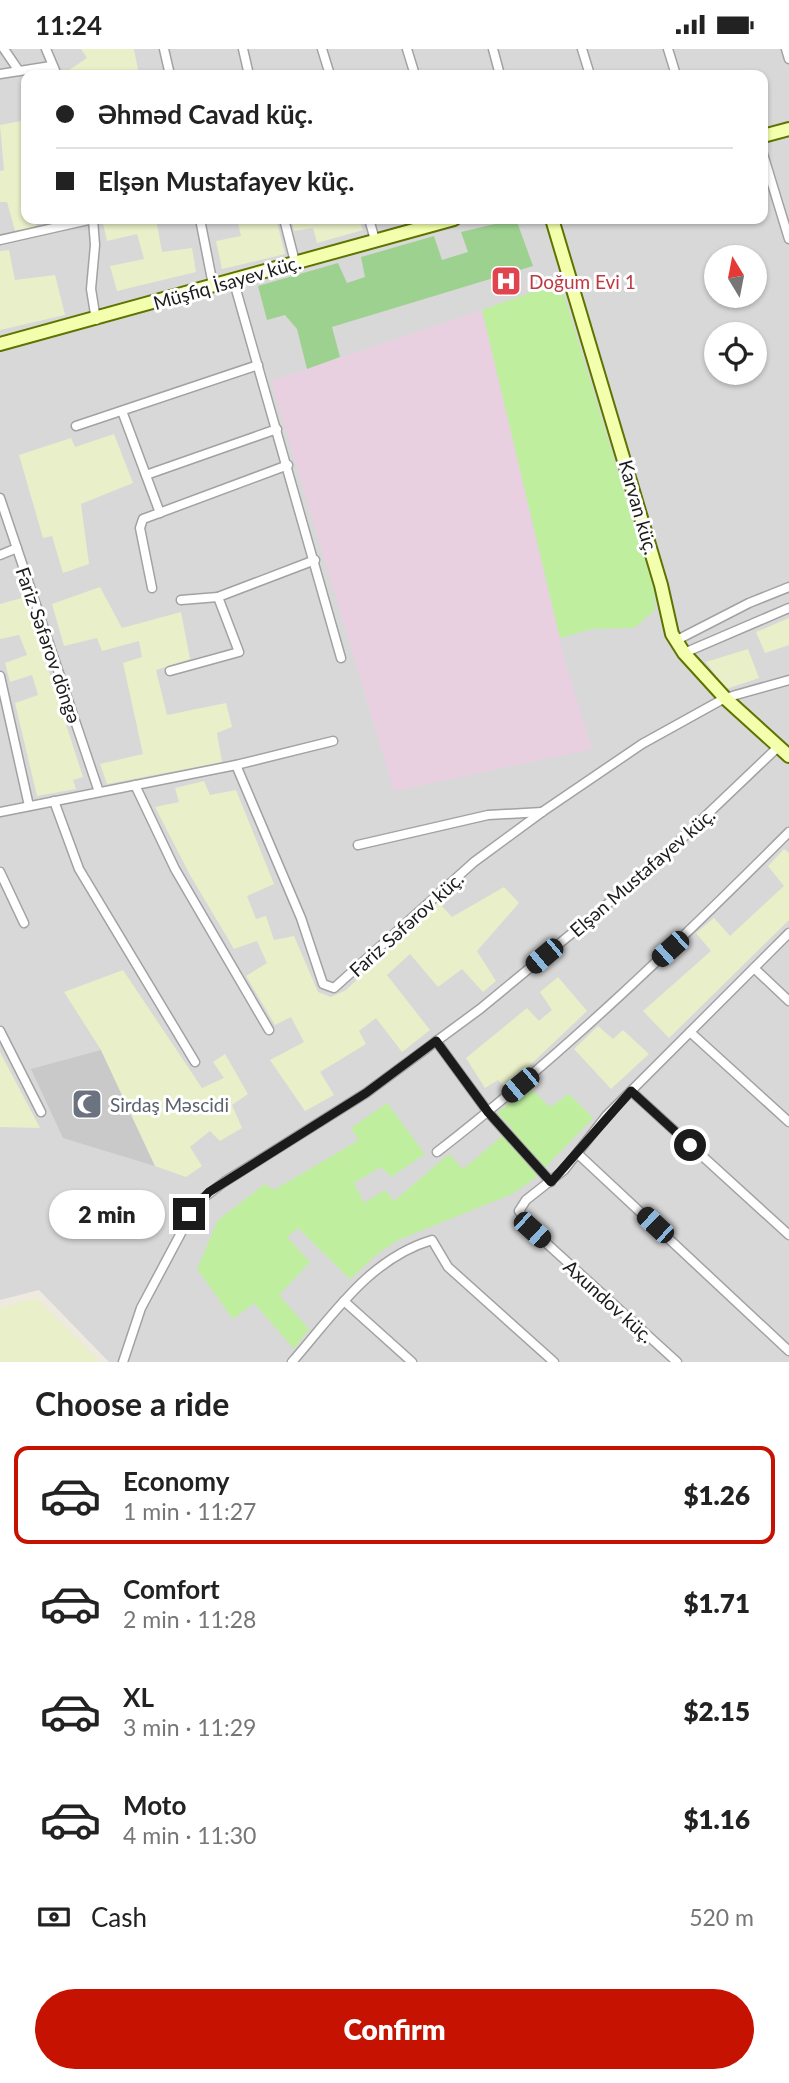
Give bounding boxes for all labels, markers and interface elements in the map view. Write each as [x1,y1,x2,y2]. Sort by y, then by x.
text: 11:24 [35,9,102,41]
text: Əhməd Cavad küç. [98,98,313,130]
text: Elşən Mustafayev küç. [98,165,354,197]
north arrow [704,245,766,308]
map controls [704,245,767,385]
street label: Müşfiq İsayev küç. [151,250,303,314]
hospital icon: Doğum Evi 1 [489,264,523,298]
place label: Doğum Evi 1 [529,270,636,293]
button: locate [704,322,767,385]
street label: Karvan küç. [615,457,663,557]
street label: Fariz Səfərov döngə [11,564,87,726]
street label: Elşən Mustafayev küç. [565,803,719,941]
street label: Fariz Səfərov küç. [344,867,468,981]
car [648,927,693,971]
car [522,934,567,978]
car [498,1063,543,1107]
mosque icon: Sirdaş Məscidi [70,1087,104,1121]
place label: Sirdaş Məscidi [110,1093,229,1116]
route start [674,1129,706,1161]
callout: 2 min [49,1189,164,1239]
route end [173,1198,205,1230]
text: 2 min [78,1200,136,1228]
car [633,1203,678,1247]
car [510,1208,555,1252]
street label: Axundov küç. [559,1255,659,1347]
text: Choose a ride [35,1384,229,1423]
icon: car [39,1464,102,1527]
text: Economy [123,1465,229,1497]
text: $1.26 [683,1479,750,1511]
text: 1 min · 11:27 [123,1497,256,1525]
icon: car [39,1572,102,1635]
text: Comfort [123,1573,220,1605]
text: $1.71 [683,1587,750,1619]
text: 2 min · 11:28 [123,1605,256,1633]
icon: car [39,1680,102,1743]
text: XL [123,1681,154,1713]
text: $2.15 [683,1695,750,1727]
text: 3 min · 11:29 [123,1713,256,1741]
icon: car [39,1788,102,1851]
text: Moto [123,1789,186,1821]
text: $1.16 [683,1803,750,1835]
text: 4 min · 11:30 [123,1821,256,1849]
icon: cash [35,1898,73,1936]
text: Cash [91,1901,147,1933]
text: 520 m [689,1903,754,1931]
button: Confirm [35,1989,754,2069]

